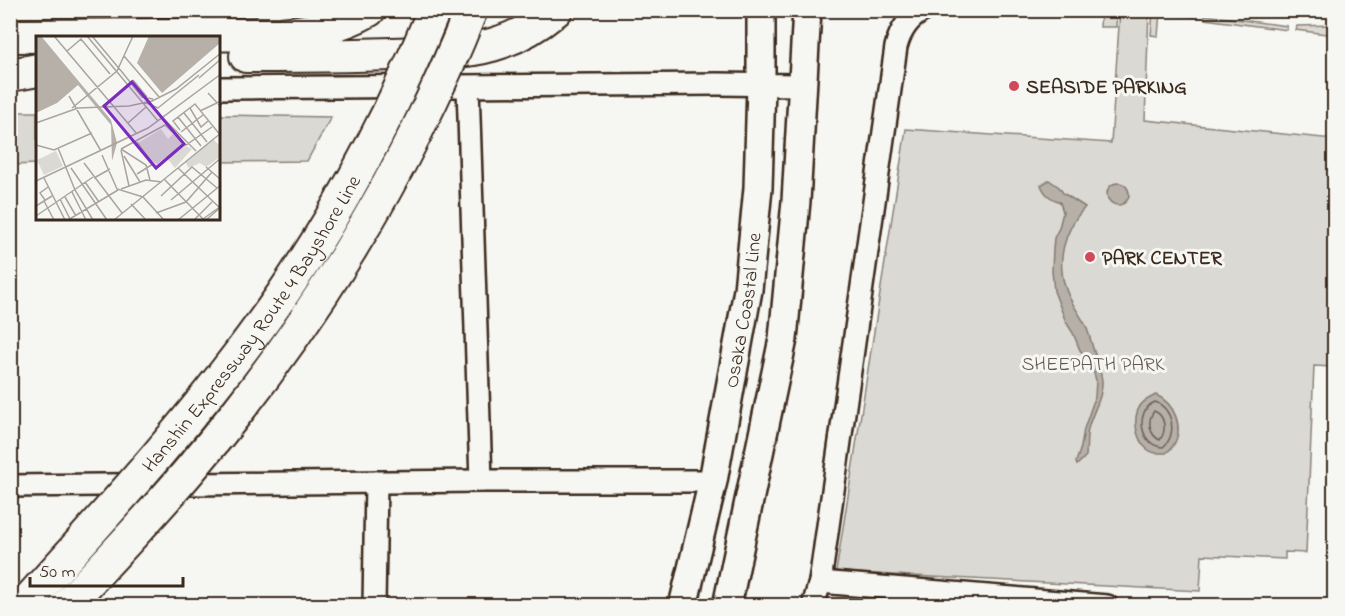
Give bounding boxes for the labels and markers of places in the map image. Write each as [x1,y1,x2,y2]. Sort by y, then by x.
place label: SEASIDE PARKING [1026,74,1187,103]
marker: SEASIDE PARKING [1007,79,1021,93]
place label: PARK CENTER [1102,245,1223,274]
marker: PARK CENTER [1083,250,1097,264]

